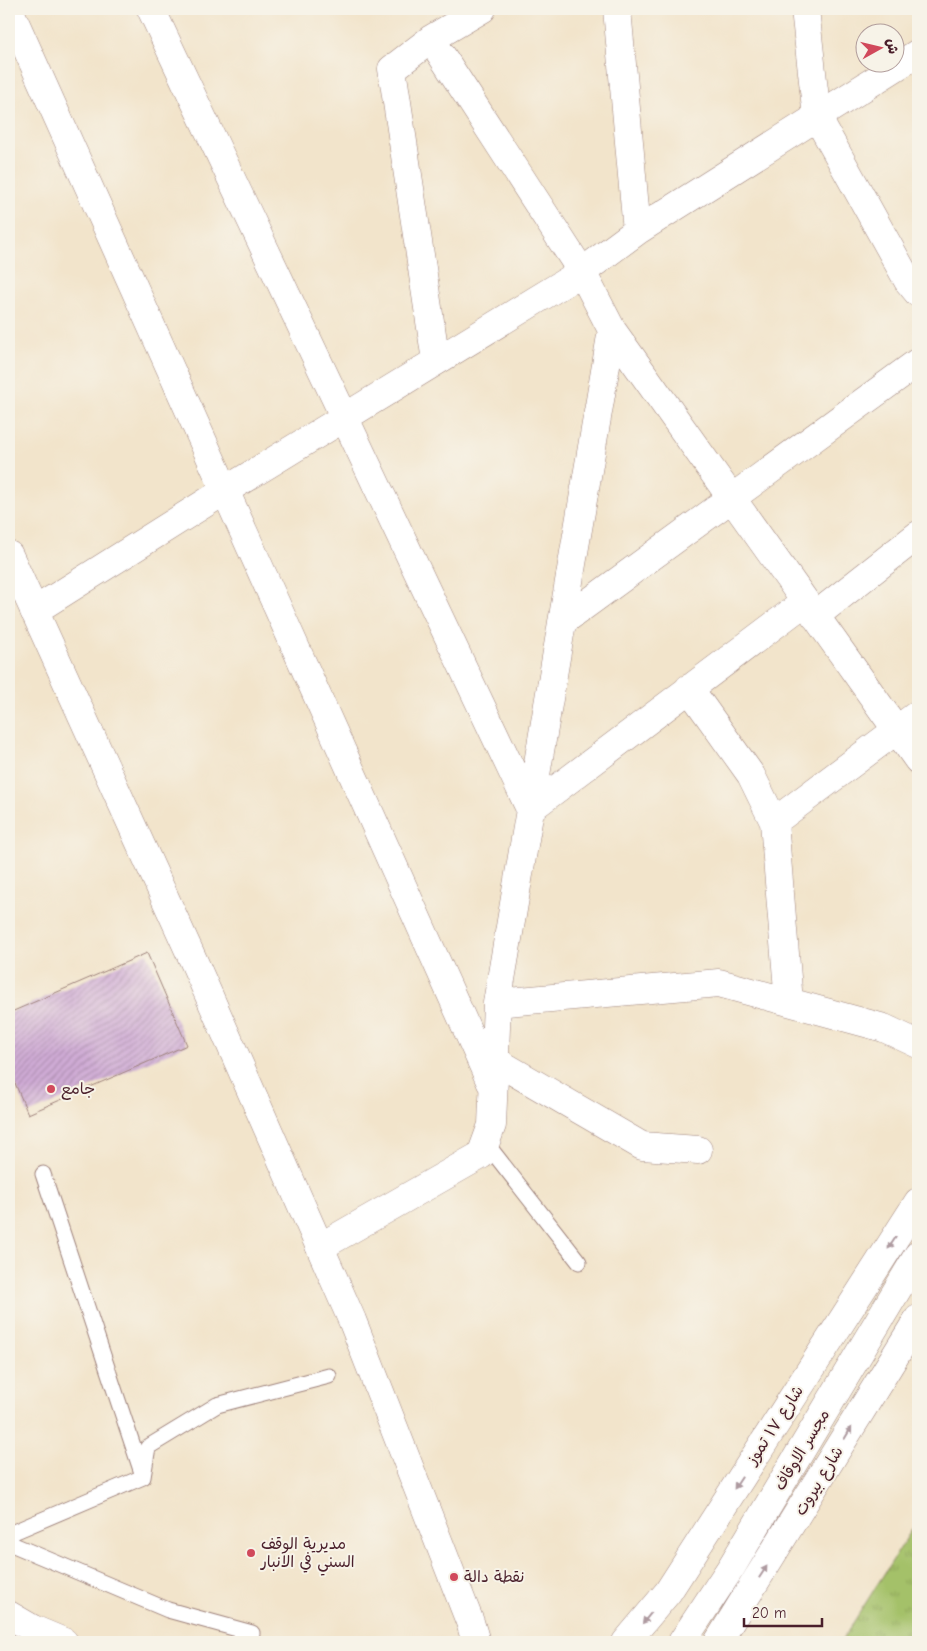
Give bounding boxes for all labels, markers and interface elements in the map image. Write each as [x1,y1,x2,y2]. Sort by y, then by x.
north arrow [854,22,904,72]
text: ش [883,37,902,55]
place label: جامع [61,1080,95,1100]
marker: جامع [45,1083,57,1095]
one-way arrow [887,1237,897,1250]
street label: شارع ١٧ تموز [742,1382,809,1471]
street label: مجسر الاوقاف [771,1406,834,1494]
one-way arrow [844,1427,853,1440]
street label: شارع بيروت [791,1443,848,1520]
one-way arrow [733,1476,743,1490]
place label: مديرية الوقف السني في الانبار [260,1535,355,1576]
marker: مديرية الوقف السني في الانبار [245,1547,257,1559]
one-way arrow [758,1565,768,1578]
place label: نقطة دالة [464,1568,524,1586]
marker: نقطة دالة [448,1571,460,1583]
scale bar [744,1596,822,1628]
text: 20 m [752,1604,786,1622]
one-way arrow [641,1611,653,1623]

